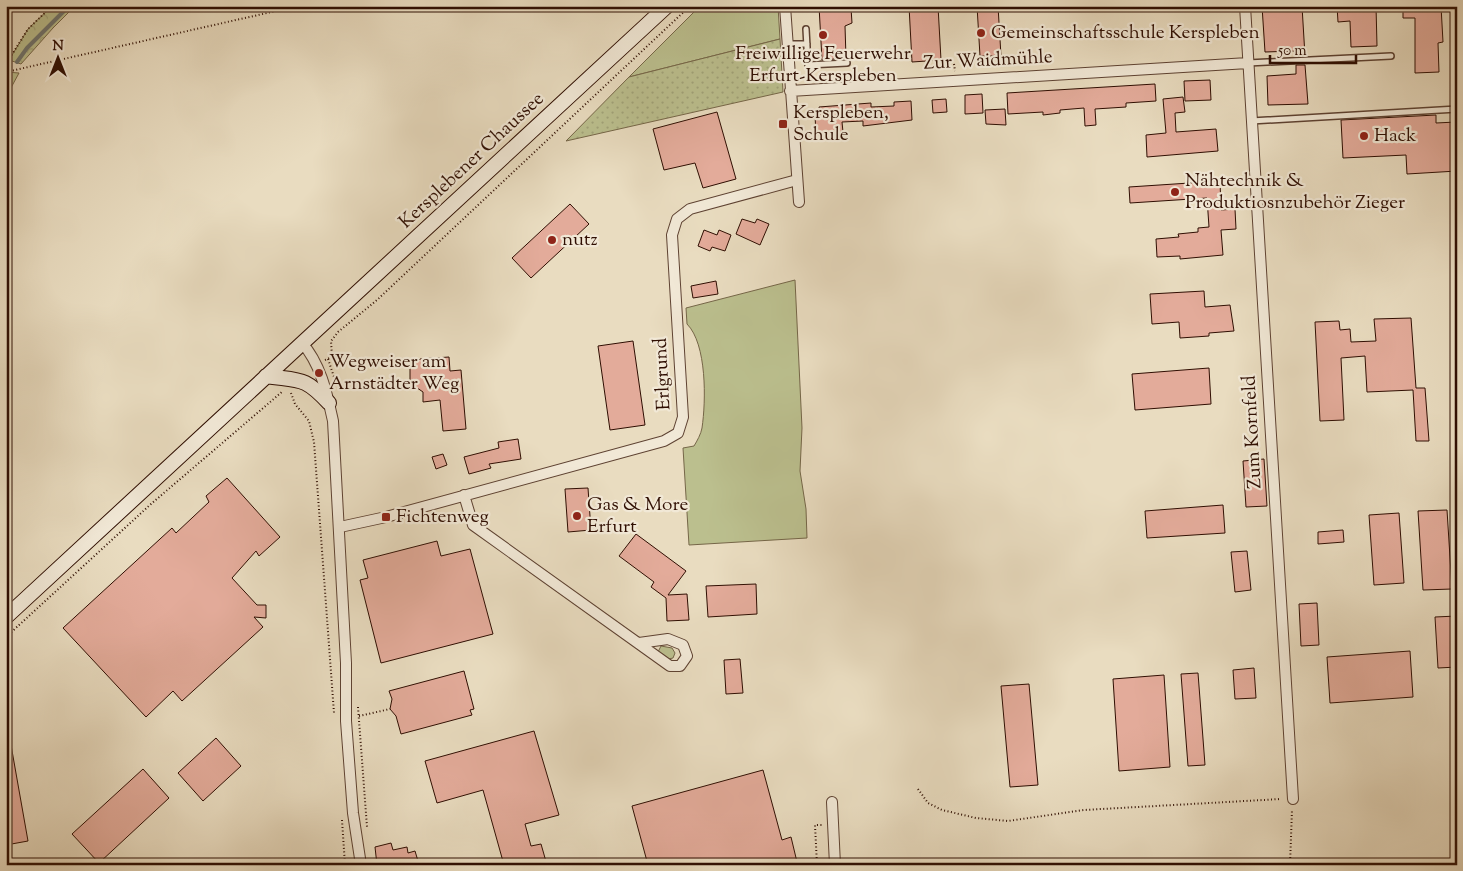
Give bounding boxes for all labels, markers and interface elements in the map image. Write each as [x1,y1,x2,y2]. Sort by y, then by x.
place label: Gemeinschaftsschule Kerspleben [991,20,1260,47]
marker: Gemeinschaftsschule Kerspleben [975,27,987,39]
marker: Freiwillige Feuerwehr Erfurt-Kerspleben [817,29,829,41]
north arrow [32,32,82,82]
scale bar [1270,32,1357,64]
text: N [52,37,64,57]
place label: Freiwillige Feuerwehr Erfurt-Kerspleben [735,41,911,90]
text: 50 m [1277,41,1307,62]
street label: Zur Waidmühle [923,44,1053,78]
street label: Kersplebener Chaussee [394,86,551,235]
place label: Kerspleben, Schule [793,100,889,149]
marker: Kerspleben, Schule [777,118,789,130]
place label: Hack [1374,123,1417,150]
marker: Hack [1358,130,1370,142]
place label: Nähtechnik & Produktiosnzubehör Zieger [1185,168,1405,217]
marker: Nähtechnik & Produktiosnzubehör Zieger [1169,186,1181,198]
place label: nutz [562,227,598,254]
marker: nutz [546,234,558,246]
street label: Erlgrund [648,337,678,411]
place label: Wegweiser am Arnstädter Weg [329,349,459,398]
marker: Wegweiser am Arnstädter Weg [313,367,325,379]
street label: Zum Kornfeld [1237,374,1269,490]
place label: Gas & More Erfurt [587,492,689,541]
place label: Fichtenweg [396,504,489,531]
marker: Gas & More Erfurt [571,510,583,522]
marker: Fichtenweg [380,511,392,523]

